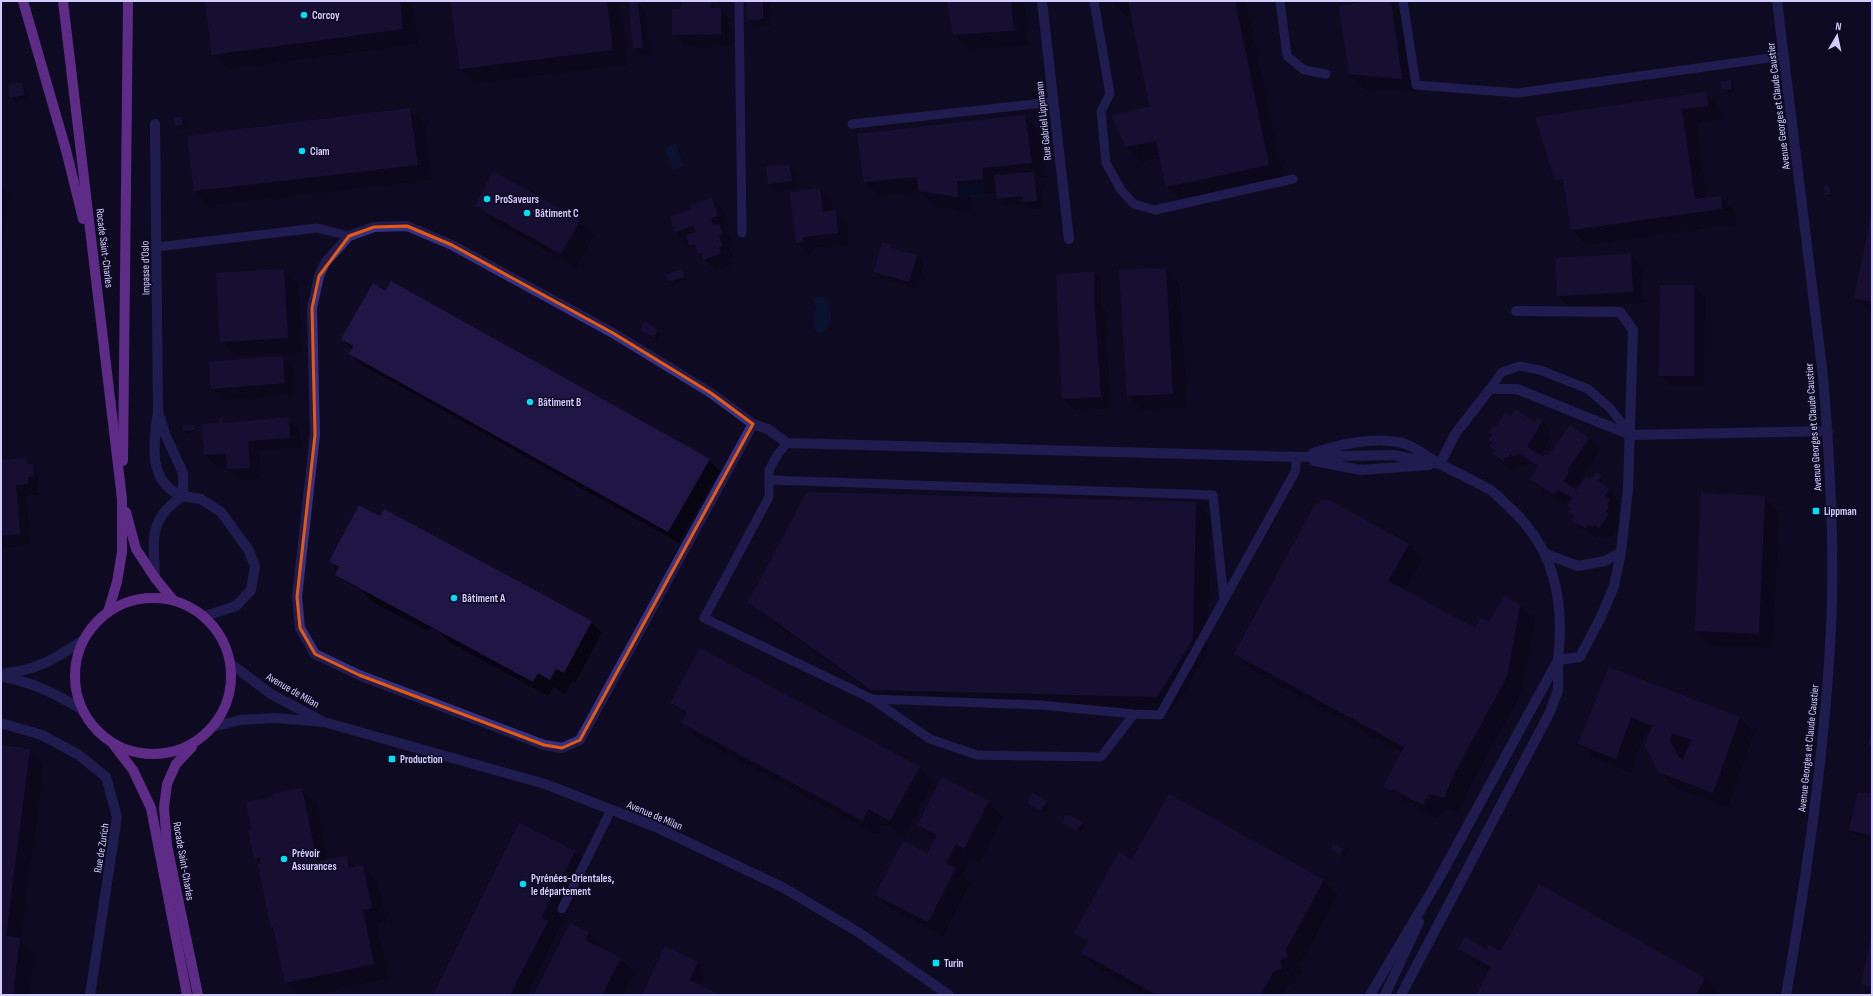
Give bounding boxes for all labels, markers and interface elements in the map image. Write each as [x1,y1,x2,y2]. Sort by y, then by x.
place label: Corcoy [312,9,340,22]
marker: Corcoy [299,10,309,20]
north arrow [1817,16,1857,56]
text: N [1835,20,1843,34]
street label: Avenue Georges et Claude Caustier [1764,42,1793,171]
street label: Rue Gabriel Lippmann [1033,80,1054,161]
place label: Ciam [310,145,330,158]
marker: Ciam [297,146,307,156]
place label: ProSaveurs [495,193,539,206]
marker: ProSaveurs [482,194,492,204]
place label: Bâtiment C [535,207,579,220]
street label: Rocade Saint-Charles [93,208,116,288]
marker: Bâtiment C [522,208,532,218]
street label: Impasse d'Oslo [139,240,152,295]
street label: Avenue Georges et Claude Caustier [1803,363,1825,492]
place label: Bâtiment B [538,396,581,409]
marker: Bâtiment B [525,397,535,407]
place label: Lippman [1824,505,1857,518]
marker: Lippman [1811,506,1821,516]
place label: Bâtiment A [462,592,506,605]
marker: Bâtiment A [449,593,459,603]
street label: Avenue de Milan [263,670,322,711]
street label: Avenue Georges et Claude Caustier [1795,684,1822,813]
place label: Production [400,753,443,766]
marker: Production [387,754,397,764]
street label: Avenue de Milan [624,798,685,833]
street label: Rocade Saint-Charles [170,821,197,902]
street label: Rue de Zurich [91,822,112,874]
place label: Prévoir Assurances [291,847,337,873]
marker: Prévoir Assurances [279,854,289,864]
place label: Pyrénées-Orientales, le département [531,872,615,898]
marker: Pyrénées-Orientales, le département [518,879,528,889]
place label: Turin [944,957,964,970]
marker: Turin [931,958,941,968]

